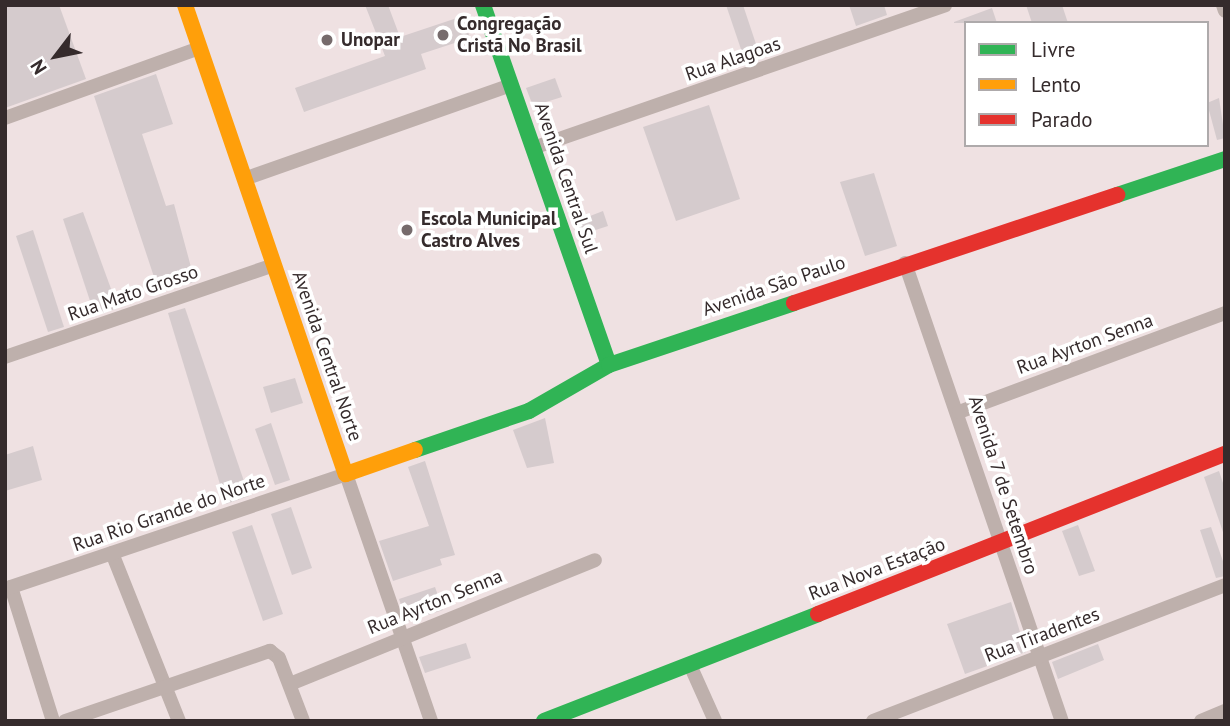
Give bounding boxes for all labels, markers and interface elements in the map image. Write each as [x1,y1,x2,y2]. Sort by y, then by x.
place label: Congregação Cristã No Brasil [457,13,582,57]
north arrow [21,21,91,91]
legend [964,21,1209,147]
marker: Congregação Cristã No Brasil [435,27,451,43]
place label: Unopar [341,29,400,51]
marker: Unopar [319,32,335,48]
street label: Rua Alagoas [682,32,784,86]
text: Livre [1031,36,1075,63]
text: N [25,55,52,79]
text: Lento [1031,71,1081,98]
street label: Avenida Central Sul [529,99,603,257]
text: Parado [1031,106,1093,133]
place label: Escola Municipal Castro Alves [421,208,556,252]
marker: Escola Municipal Castro Alves [399,222,415,238]
street label: Avenida São Paulo [700,251,848,321]
street label: Rua Mato Grosso [65,260,201,326]
street label: Avenida Central Norte [287,268,367,444]
street label: Rua Ayrton Senna [1013,309,1157,379]
street label: Avenida 7 de Setembro [963,392,1043,578]
street label: Rua Rio Grande do Norte [70,469,268,557]
street label: Rua Nova Estação [805,532,949,606]
street label: Rua Ayrton Senna [364,564,506,640]
street label: Rua Tiradentes [981,603,1103,667]

